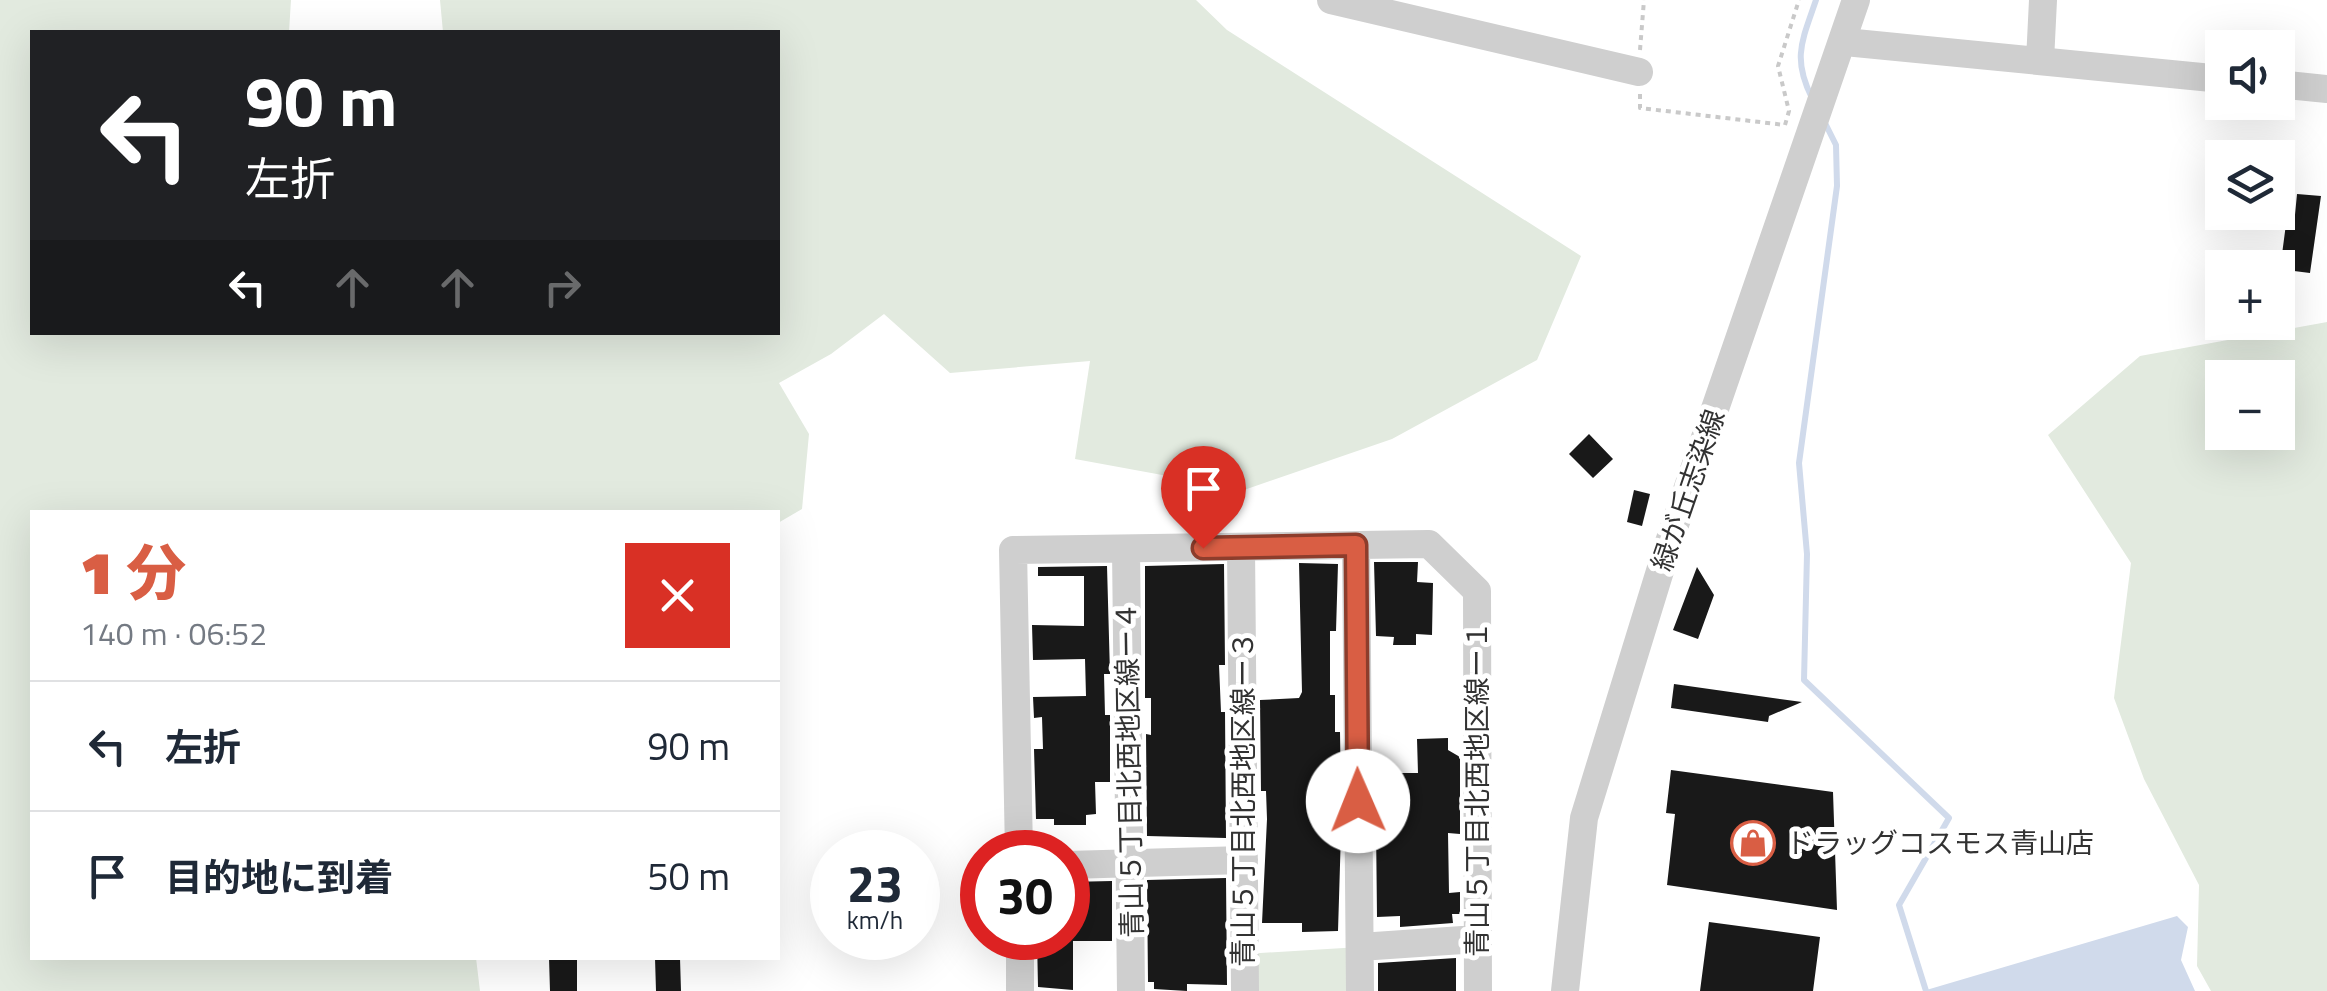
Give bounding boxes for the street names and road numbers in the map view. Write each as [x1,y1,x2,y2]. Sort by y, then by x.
street label: 緑が丘志染線 [1640,403,1735,576]
street label: 青山５丁目北西地区線ー４ [1104,602,1153,938]
street label: 青山５丁目北西地区線ー１ [1455,621,1498,957]
street label: 青山５丁目北西地区線ー３ [1221,631,1264,967]

